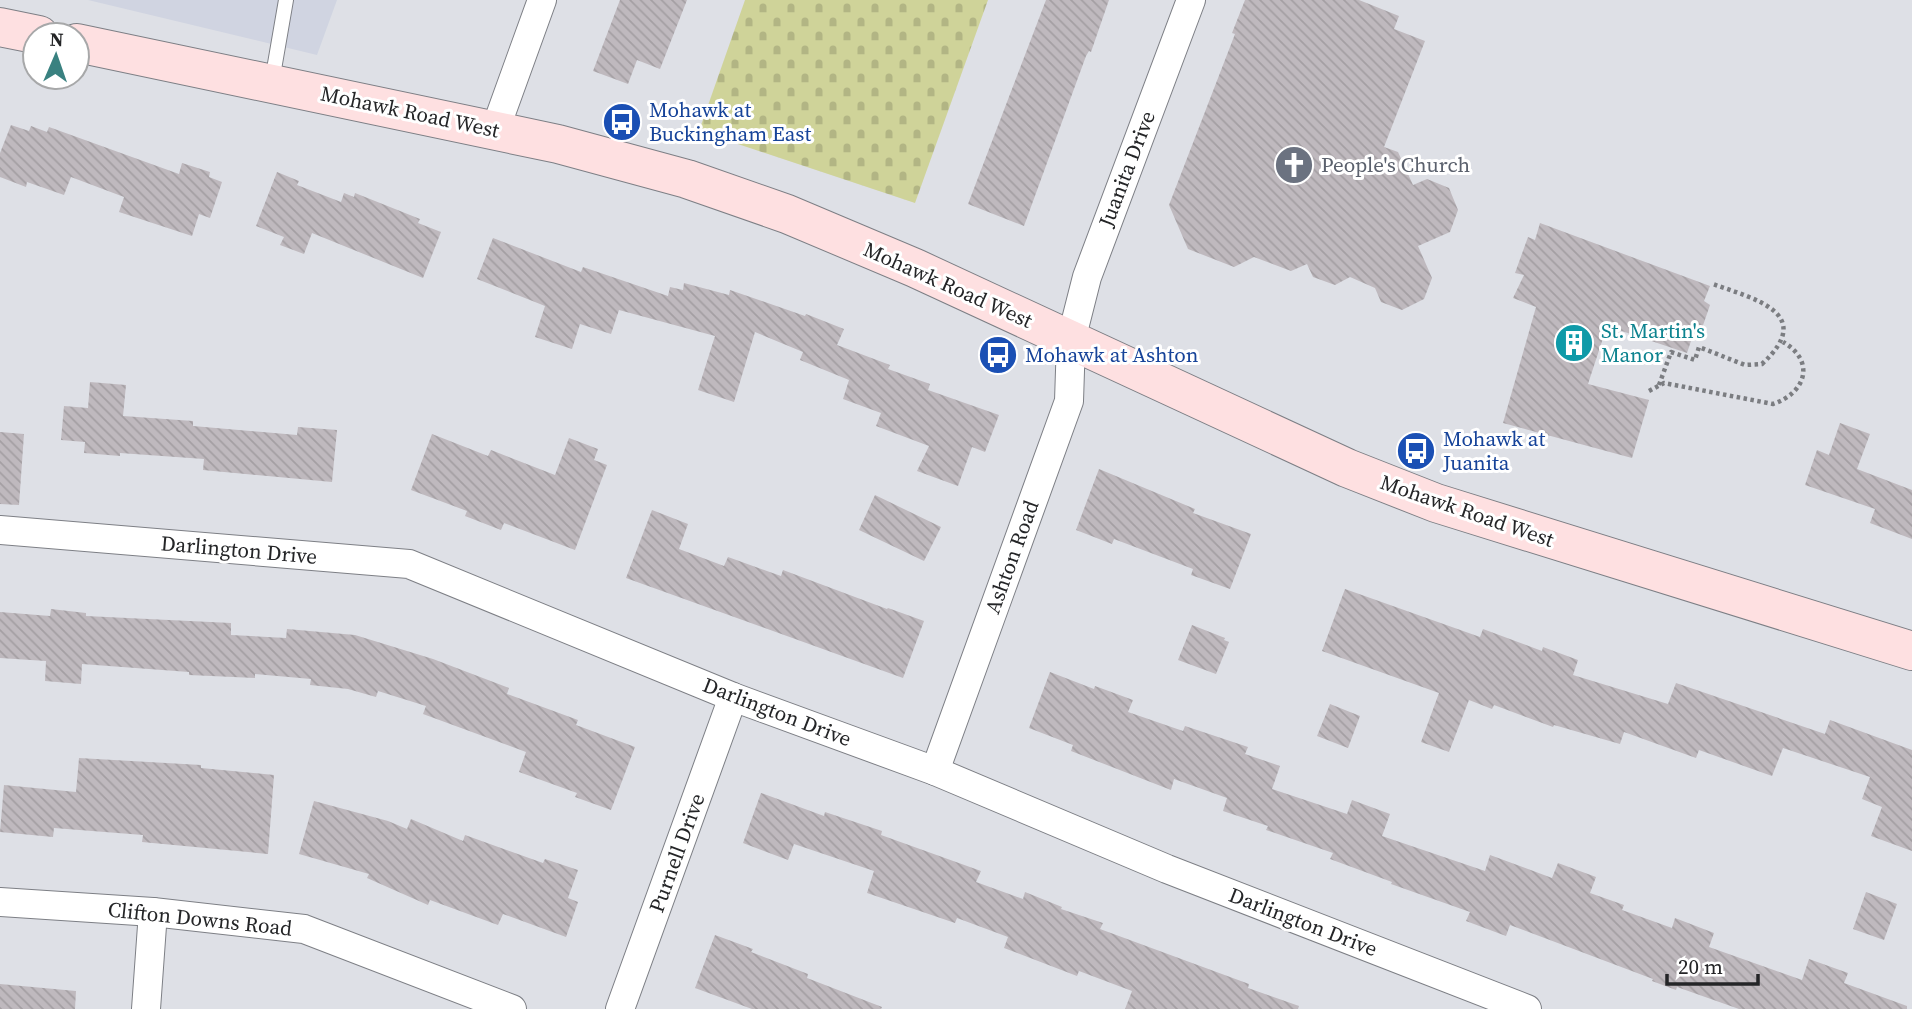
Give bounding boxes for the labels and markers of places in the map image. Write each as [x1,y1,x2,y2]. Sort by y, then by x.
place label: Mohawk at Buckingham East [649,95,811,148]
bus stop icon: Mohawk at Buckingham East [601,101,643,143]
church icon: People's Church [1273,144,1315,186]
place label: People's Church [1321,150,1470,179]
place label: St. Martin's Manor [1601,316,1705,369]
building icon: St. Martin's Manor [1553,322,1595,364]
bus stop icon: Mohawk at Ashton [977,334,1019,376]
place label: Mohawk at Ashton [1025,340,1199,369]
place label: Mohawk at Juanita [1442,424,1545,477]
bus stop icon: Mohawk at Juanita [1395,430,1437,472]

